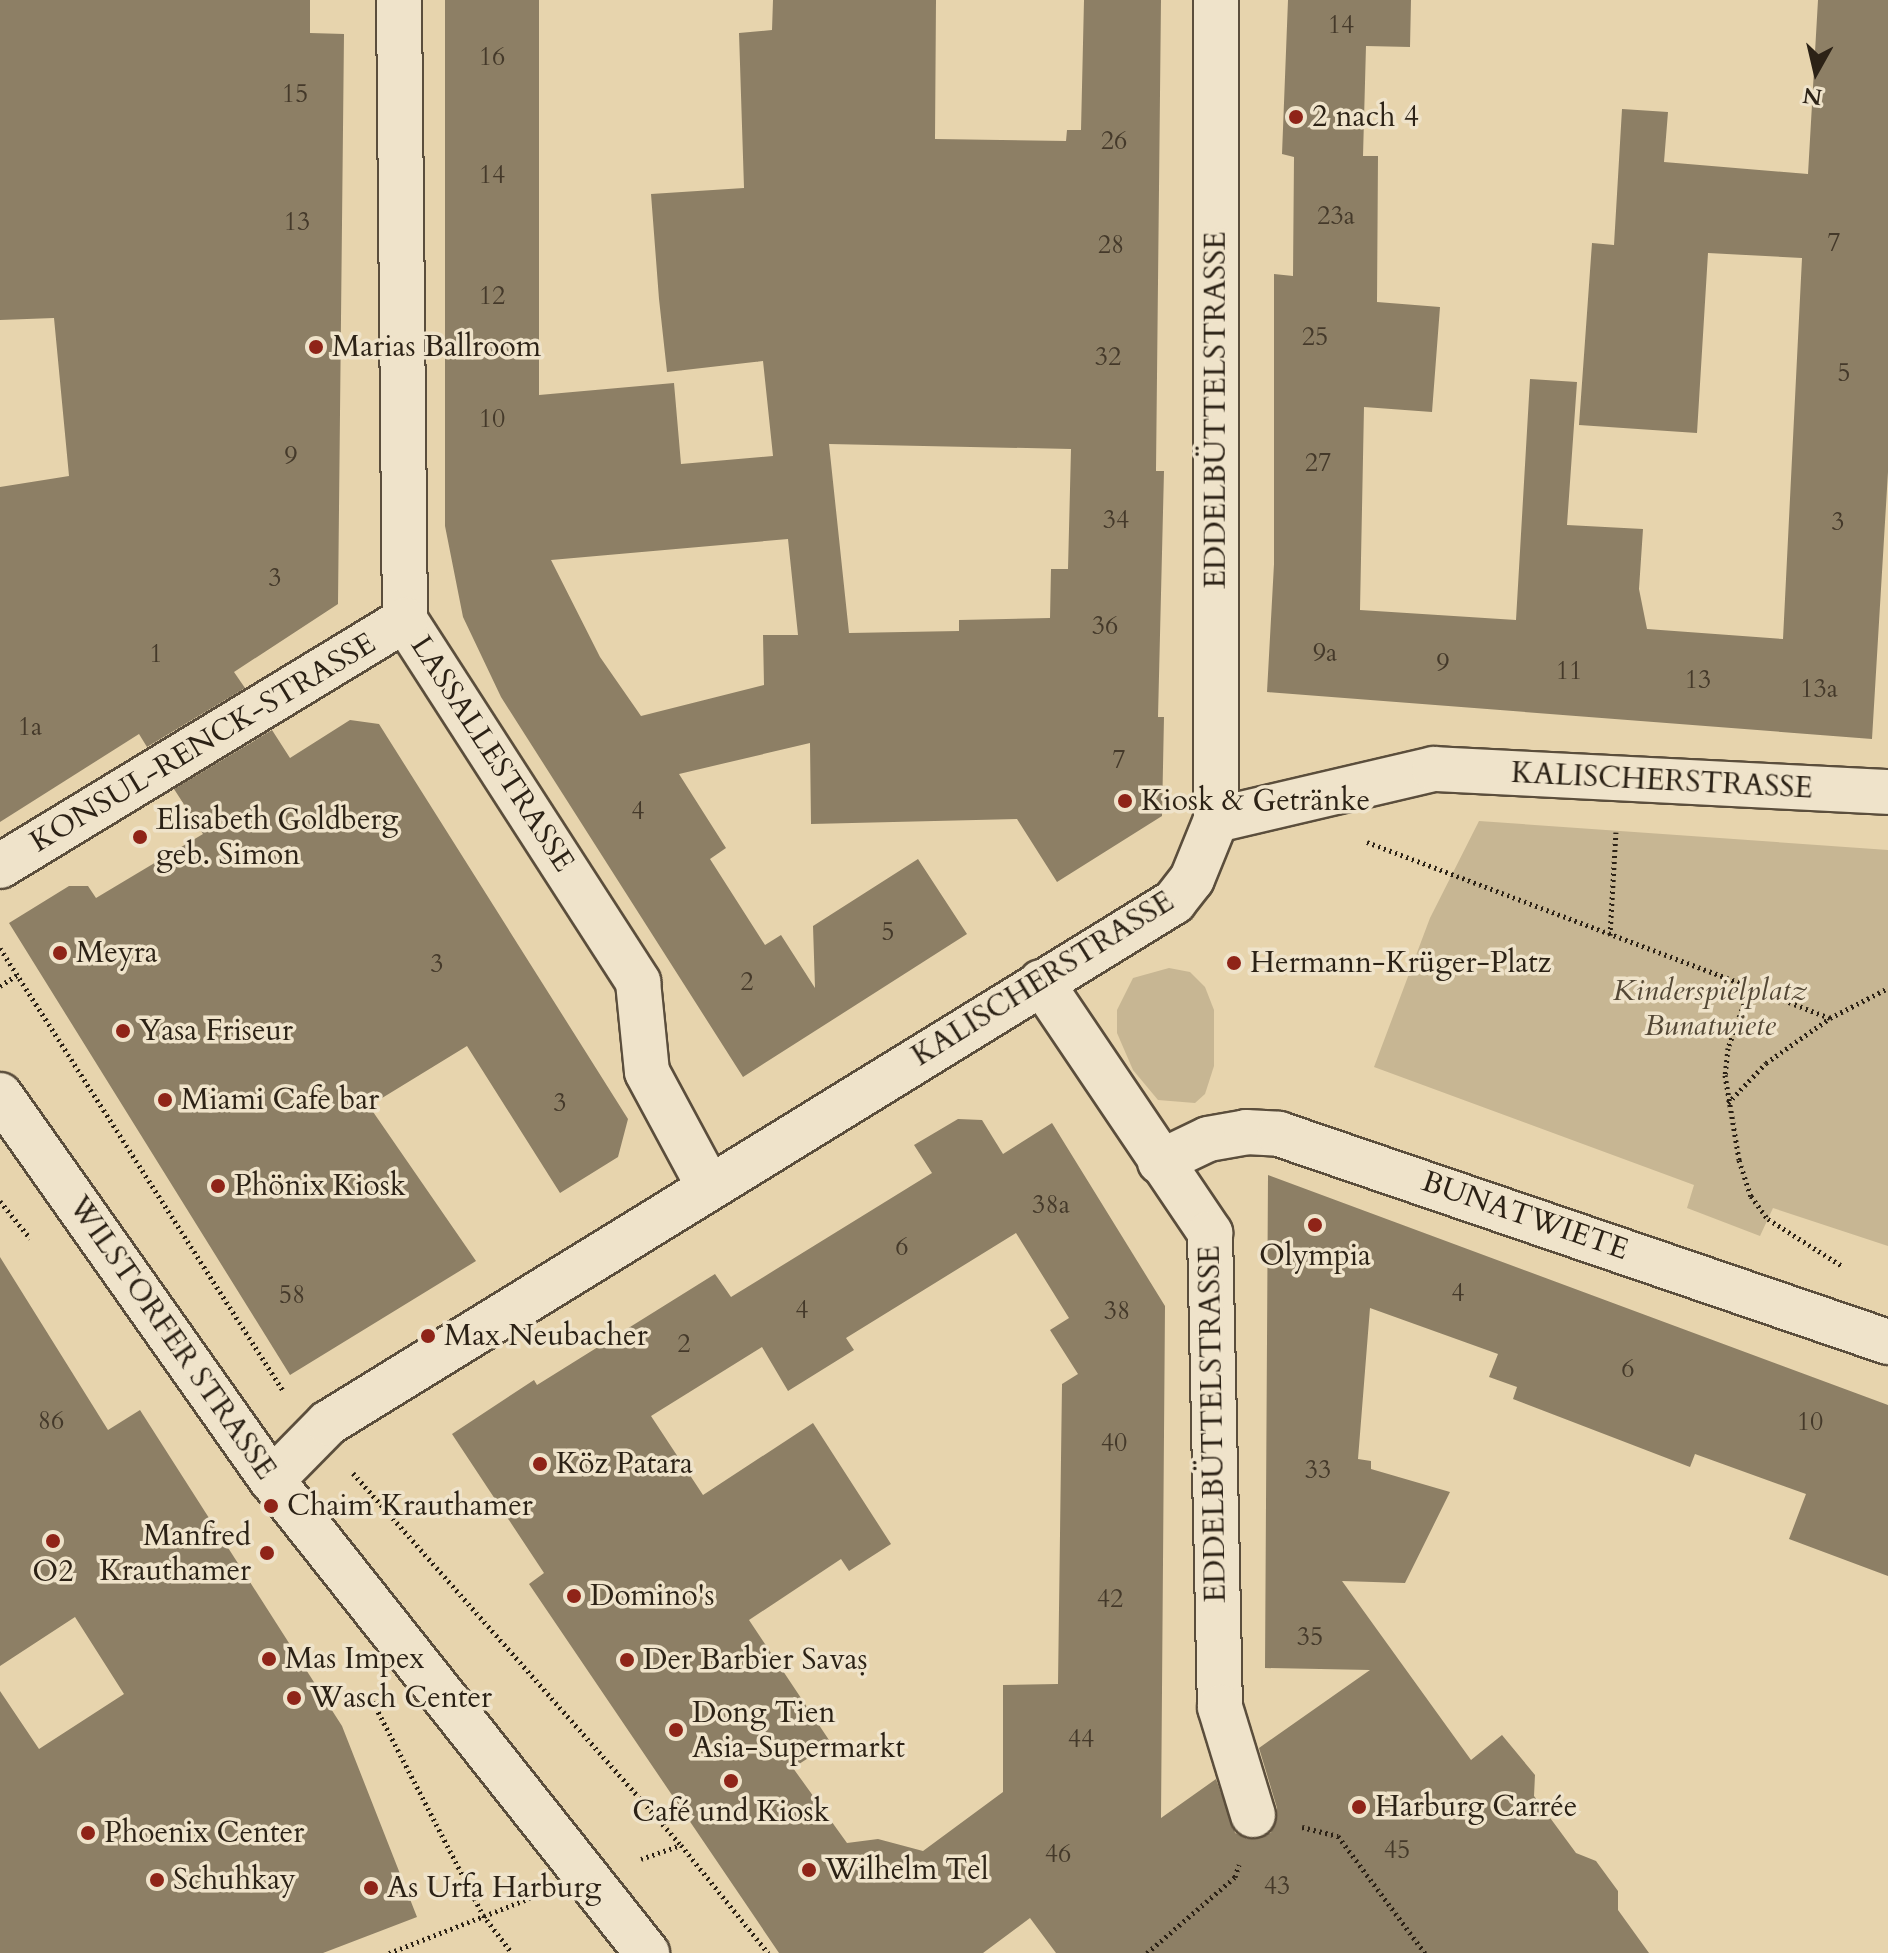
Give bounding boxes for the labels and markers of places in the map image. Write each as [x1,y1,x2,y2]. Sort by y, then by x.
place label: 2 nach 4 [1312,99,1419,135]
marker: 2 nach 4 [1287,108,1305,126]
place label: Marias Ballroom [332,329,541,365]
marker: Marias Ballroom [307,338,325,356]
place label: Kiosk & Getränke [1141,783,1370,819]
marker: Kiosk & Getränke [1116,792,1134,810]
place label: Elisabeth Goldberg geb. Simon [156,802,398,872]
marker: Elisabeth Goldberg geb. Simon [131,828,149,846]
place label: Meyra [76,935,158,971]
marker: Meyra [51,944,69,962]
place label: Hermann-Krüger-Platz [1250,945,1551,981]
marker: Hermann-Krüger-Platz [1225,954,1243,972]
place label: Yasa Friseur [139,1013,293,1049]
marker: Yasa Friseur [114,1022,132,1040]
place label: Miami Cafe bar [181,1082,379,1118]
marker: Miami Cafe bar [156,1091,174,1109]
place label: Phönix Kiosk [234,1168,406,1204]
marker: Phönix Kiosk [209,1177,227,1195]
marker: Olympia [1306,1216,1324,1234]
place label: Olympia [1259,1238,1371,1274]
place label: Max Neubacher [444,1318,648,1354]
marker: Max Neubacher [419,1327,437,1345]
place label: Köz Patara [556,1446,693,1482]
marker: Köz Patara [531,1455,549,1473]
place label: Chaim Krauthamer [287,1488,533,1524]
marker: Chaim Krauthamer [262,1497,280,1515]
place label: Manfred Krauthamer [99,1518,251,1588]
marker: O2 [44,1532,62,1550]
marker: Manfred Krauthamer [258,1544,276,1562]
place label: O2 [32,1554,74,1590]
place label: Domino's [590,1578,715,1614]
marker: Domino's [565,1587,583,1605]
place label: Mas Impex [285,1641,424,1677]
place label: Der Barbier Savaṣ [643,1642,868,1678]
marker: Mas Impex [260,1650,278,1668]
marker: Der Barbier Savaṣ [618,1651,636,1669]
place label: Wasch Center [310,1680,492,1716]
marker: Wasch Center [285,1689,303,1707]
place label: Dong Tien Asia-Supermarkt [692,1695,905,1766]
marker: Dong Tien Asia-Supermarkt [667,1721,685,1739]
marker: Café und Kiosk [722,1772,740,1790]
place label: Harburg Carrée [1375,1789,1577,1825]
place label: Café und Kiosk [632,1794,830,1830]
marker: Harburg Carrée [1350,1798,1368,1816]
place label: Phoenix Center [104,1815,304,1851]
marker: Phoenix Center [79,1824,97,1842]
place label: Wilhelm Tel [825,1852,989,1888]
marker: Wilhelm Tel [800,1861,818,1879]
place label: Schuhkay [173,1862,296,1898]
place label: As Urfa Harburg [387,1870,601,1906]
marker: Schuhkay [148,1871,166,1889]
marker: As Urfa Harburg [362,1879,380,1897]

